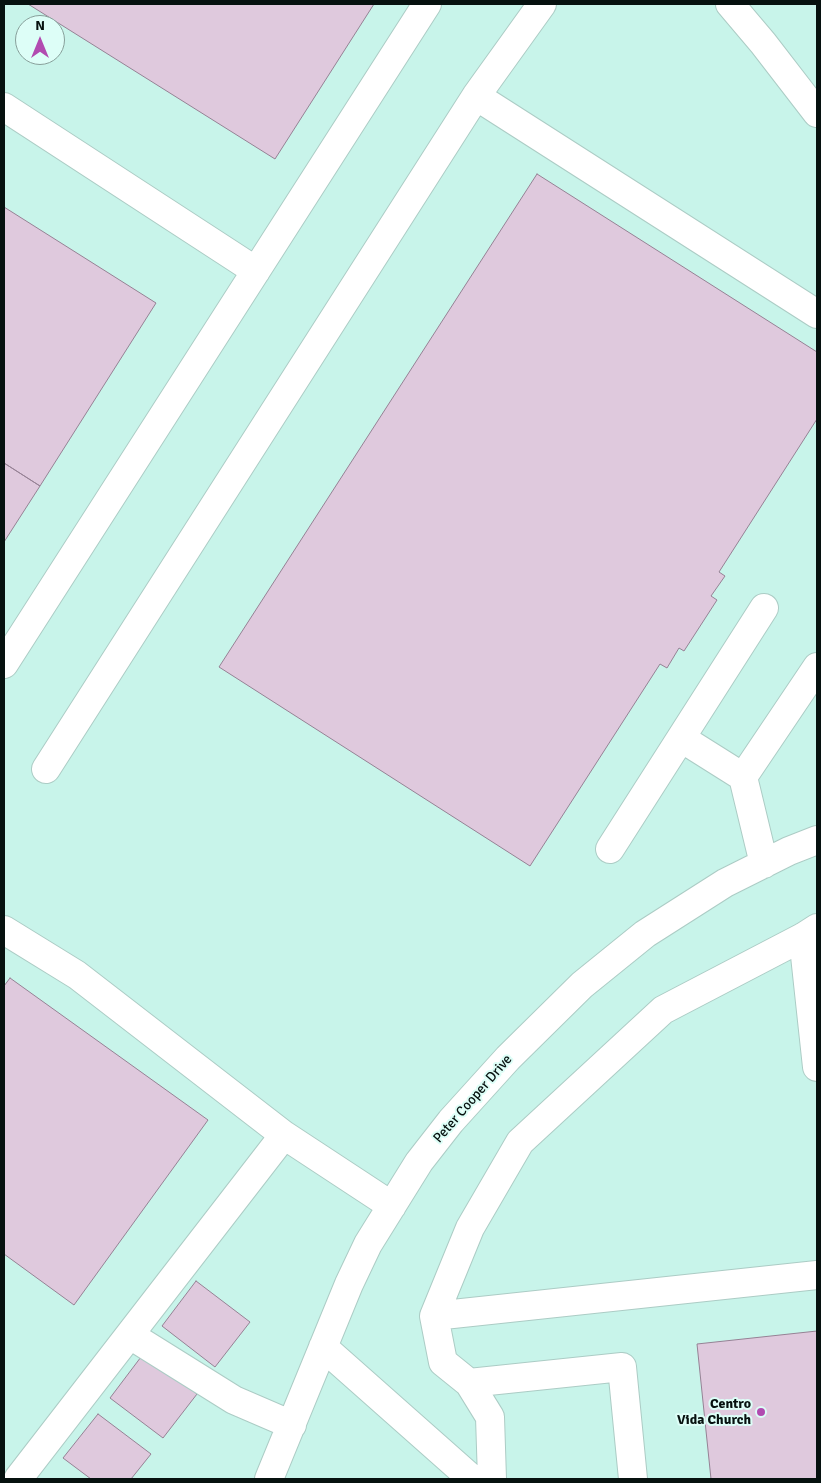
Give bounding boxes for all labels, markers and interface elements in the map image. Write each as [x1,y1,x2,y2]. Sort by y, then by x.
north arrow [15,15,65,65]
text: N [35,17,45,34]
street label: Peter Cooper Drive [430,1051,516,1147]
place label: Centro Vida Church [677,1396,751,1428]
marker: Centro Vida Church [755,1406,767,1418]

